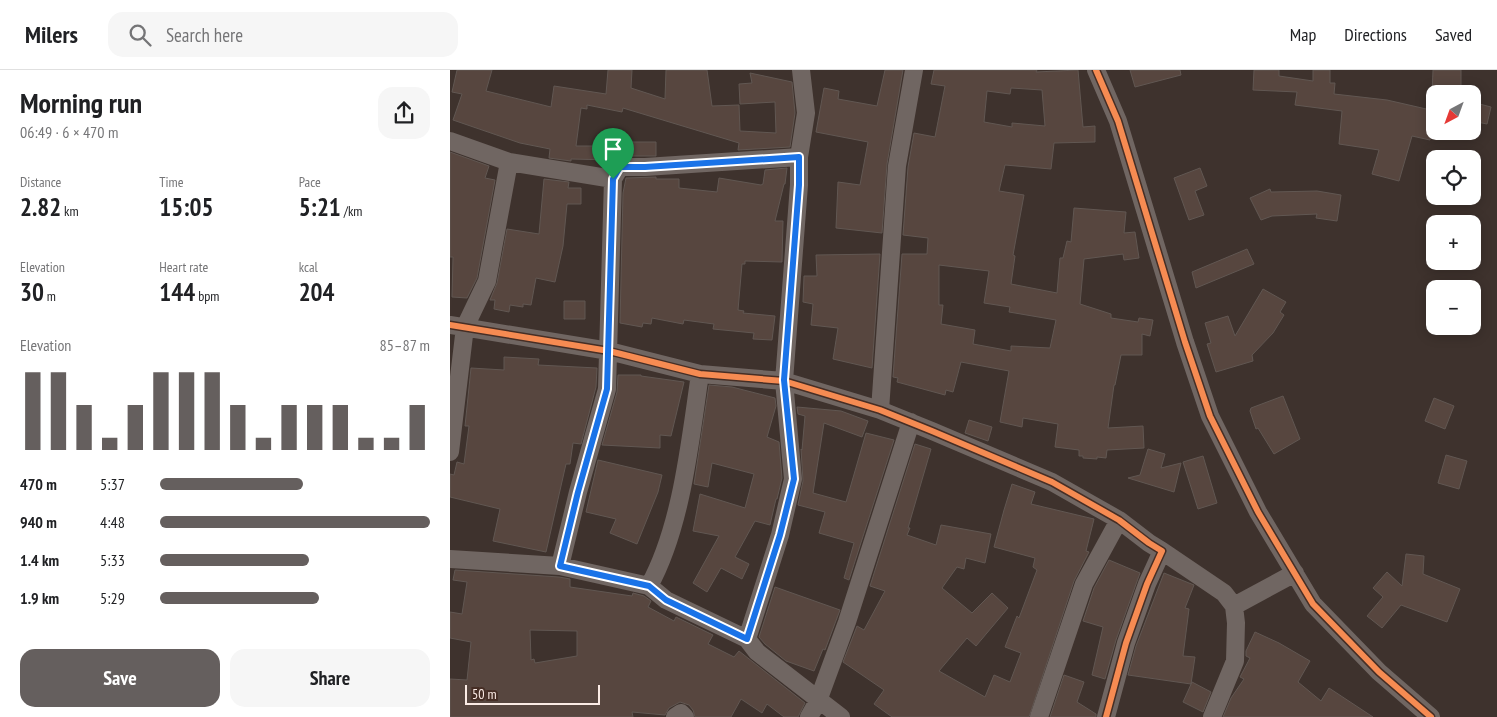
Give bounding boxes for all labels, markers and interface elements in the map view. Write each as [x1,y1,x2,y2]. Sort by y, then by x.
search box [108,12,458,57]
text: Milers [25,19,78,50]
icon: search [126,21,154,49]
text: Search here [166,23,243,47]
text: Map [1290,23,1316,46]
text: Directions [1344,23,1407,46]
text: Saved [1435,23,1472,46]
text: Morning run [20,84,142,121]
north arrow [1426,85,1481,140]
map controls [1426,85,1481,335]
button: share [378,87,430,139]
text: 06:49 · 6 × 470 m [20,122,118,142]
pin [592,128,634,179]
icon: arrive [599,135,627,163]
button: locate [1426,150,1481,205]
text: Distance [20,173,61,191]
text: Time [159,173,184,191]
text: Pace [299,173,321,191]
text: 2.82 [20,191,61,223]
text: 15:05 [159,191,213,223]
text: 5:21 [299,191,341,223]
text: km [61,202,79,220]
text: /km [341,202,362,220]
button: + [1426,215,1481,270]
text: Elevation [20,258,65,276]
text: Heart rate [159,258,208,276]
text: kcal [299,258,318,276]
text: 30 [20,276,44,308]
text: 144 [159,276,195,308]
text: 204 [299,276,335,308]
button: − [1426,280,1481,335]
text: m [44,287,56,305]
text: bpm [195,287,219,305]
text: Elevation [20,335,71,355]
text: 85–87 m [380,335,430,355]
text: 470 m [20,474,57,494]
text: 5:37 [100,474,125,494]
text: 940 m [20,512,57,532]
text: 4:48 [100,512,125,532]
text: 1.4 km [20,550,59,570]
text: 5:33 [100,550,125,570]
text: 1.9 km [20,588,59,608]
text: 5:29 [100,588,125,608]
button: Save [20,649,220,707]
button: Share [230,649,430,707]
scale bar [465,682,600,705]
text: 50 m [472,685,497,703]

